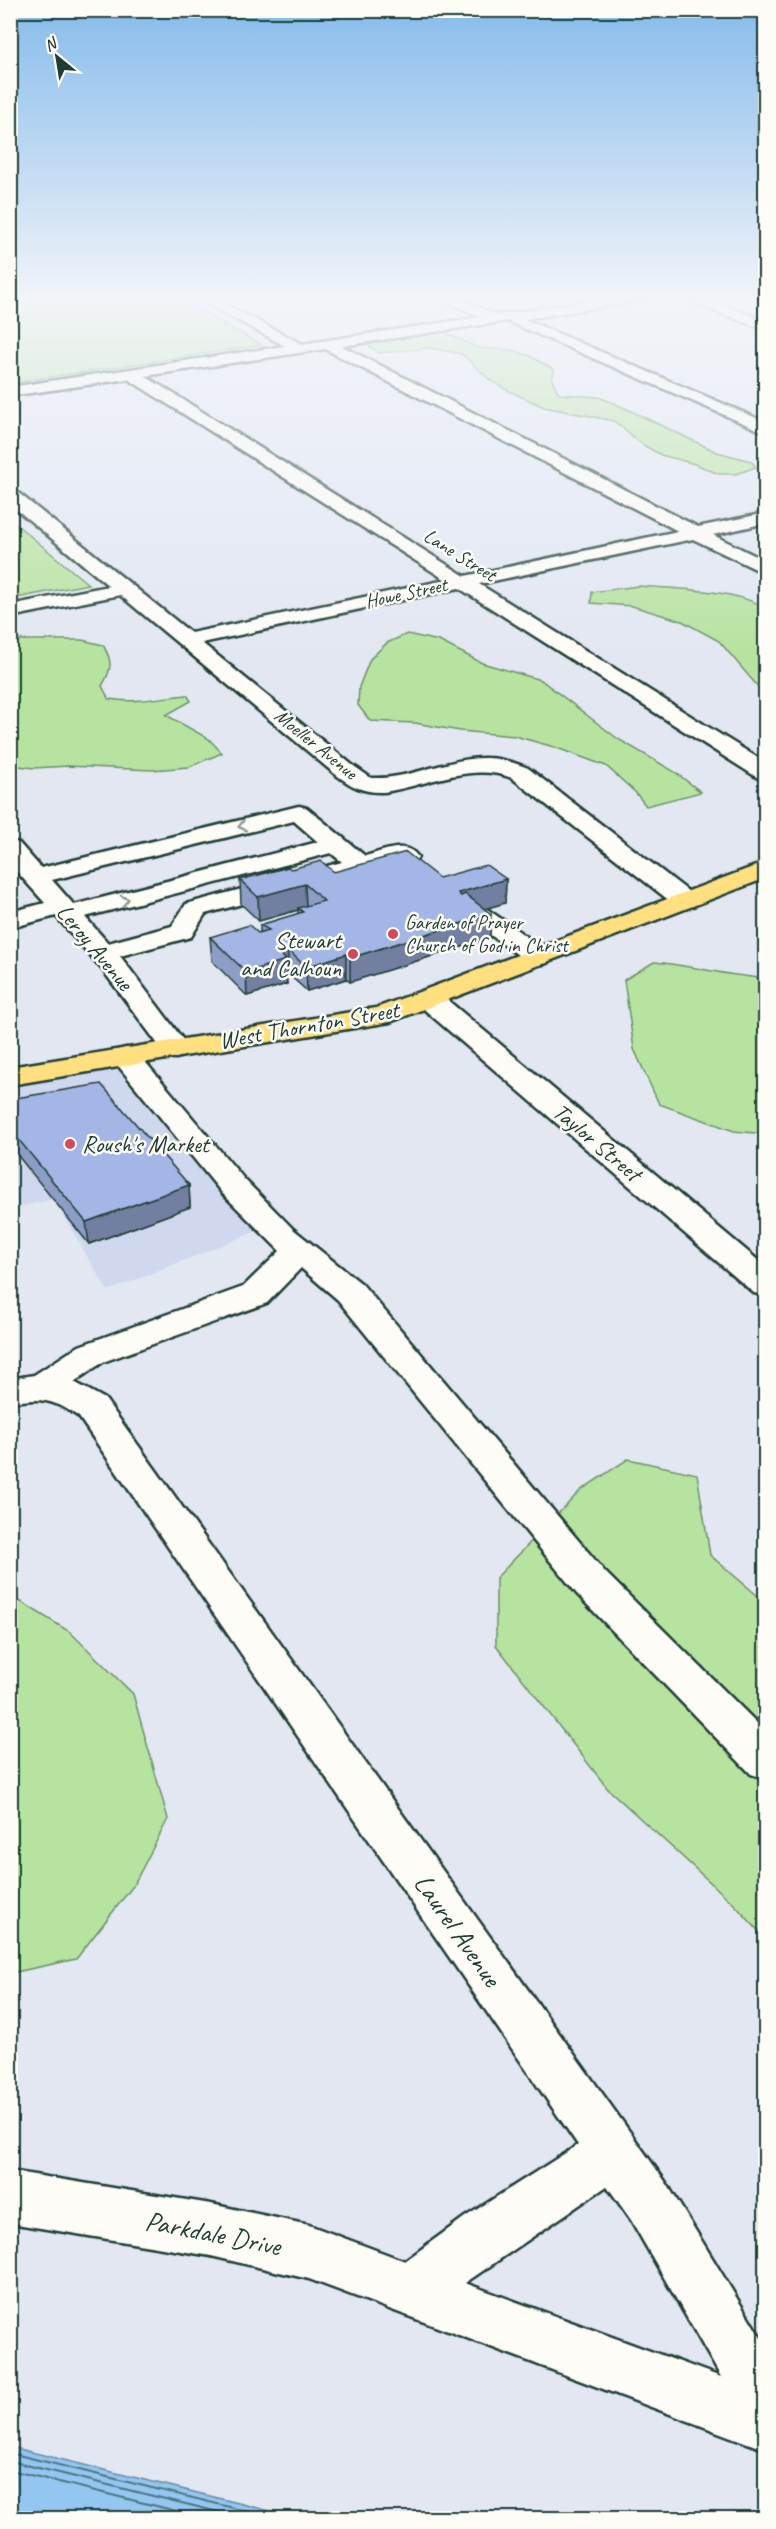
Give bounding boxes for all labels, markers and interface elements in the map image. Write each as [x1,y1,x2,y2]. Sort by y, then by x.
north arrow [27,27,87,87]
text: N [41,32,62,56]
street label: Lane Street [419,523,503,588]
street label: Howe Street [363,572,451,614]
street label: Moeller Avenue [270,703,364,786]
one-way arrow [237,819,247,832]
one-way arrow [120,894,130,907]
street label: Leroy Avenue [50,897,141,998]
place label: Garden of Prayer Church of God in Christ [405,910,570,958]
place label: Stewart and Calhoun [240,925,343,983]
marker: Garden of Prayer Church of God in Christ [386,927,400,941]
marker: Stewart and Calhoun [346,947,360,961]
street label: West Thornton Street [217,994,403,1056]
street label: Taylor Street [547,1096,650,1190]
place label: Roush's Market [82,1129,211,1159]
marker: Roush's Market [63,1137,77,1151]
street label: Laurel Avenue [406,1867,511,1995]
street label: Parkdale Drive [142,2203,285,2264]

